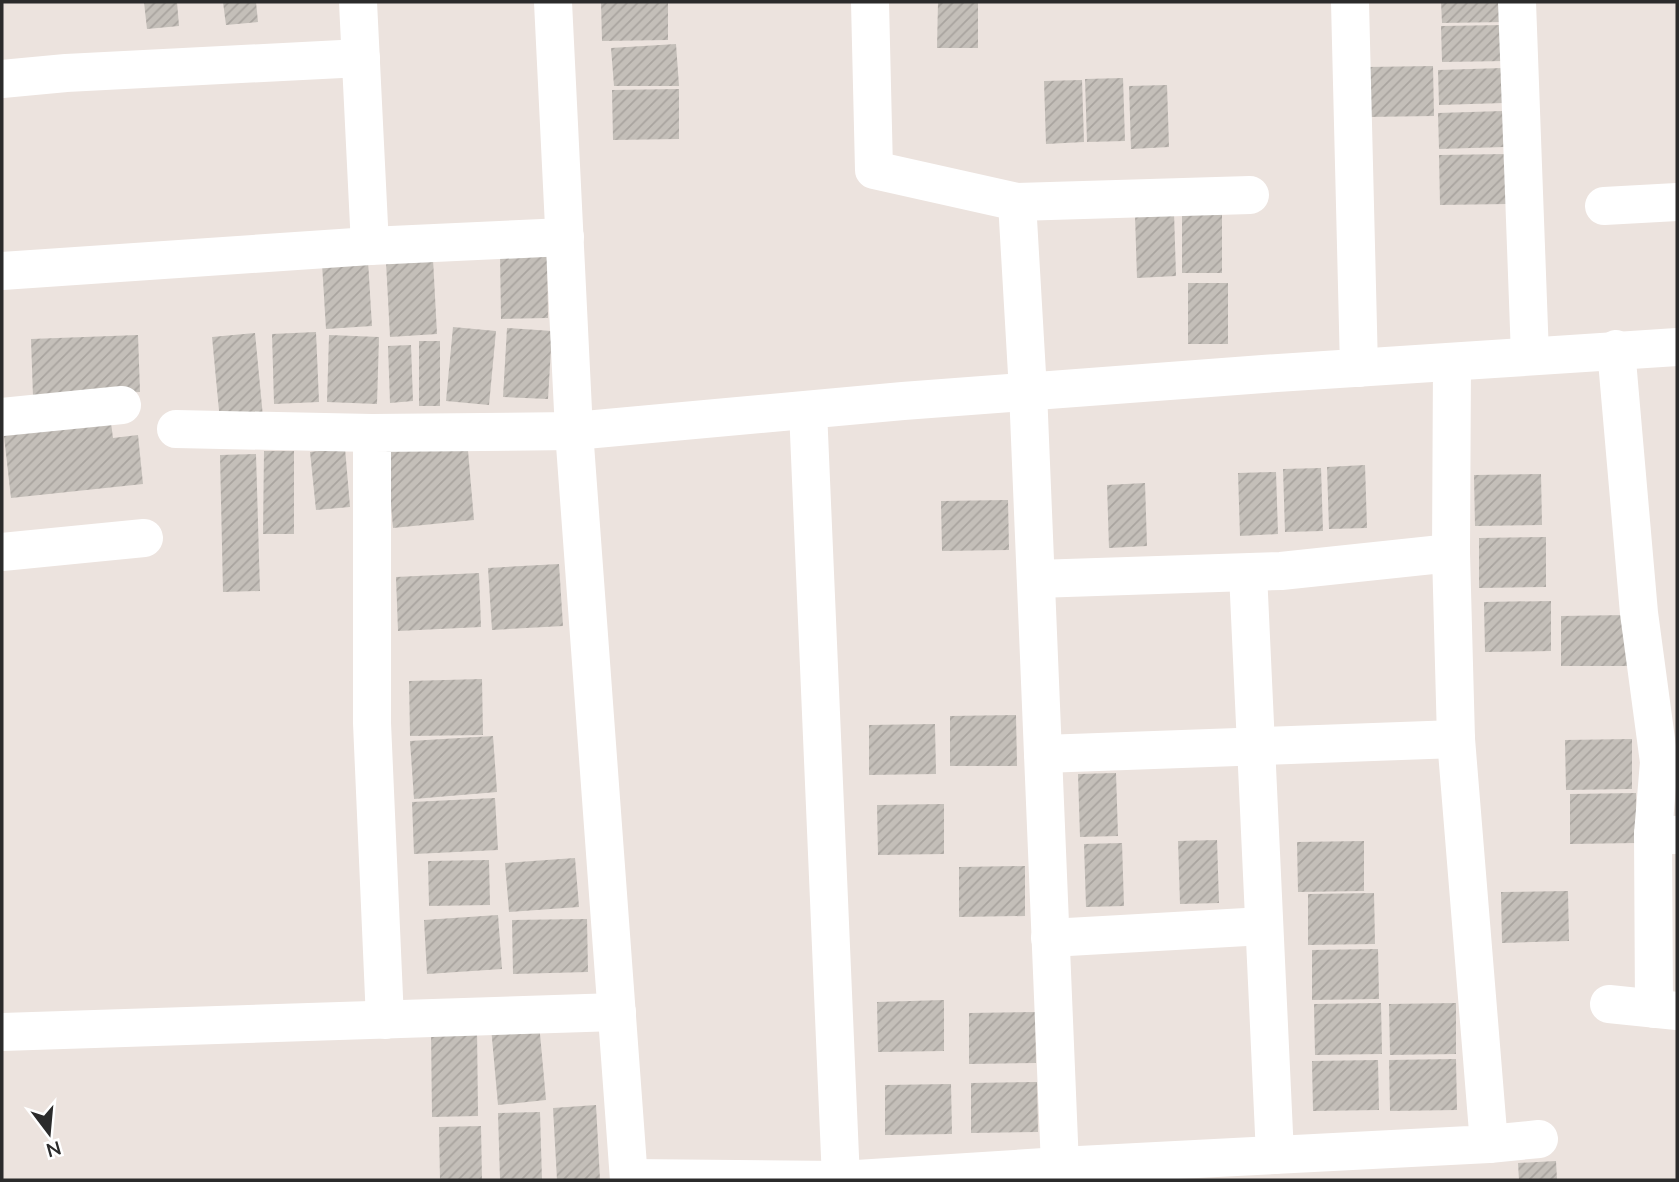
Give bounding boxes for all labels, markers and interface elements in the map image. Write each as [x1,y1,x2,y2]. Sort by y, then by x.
north arrow [14,1098,84,1168]
text: N [43,1136,64,1163]

